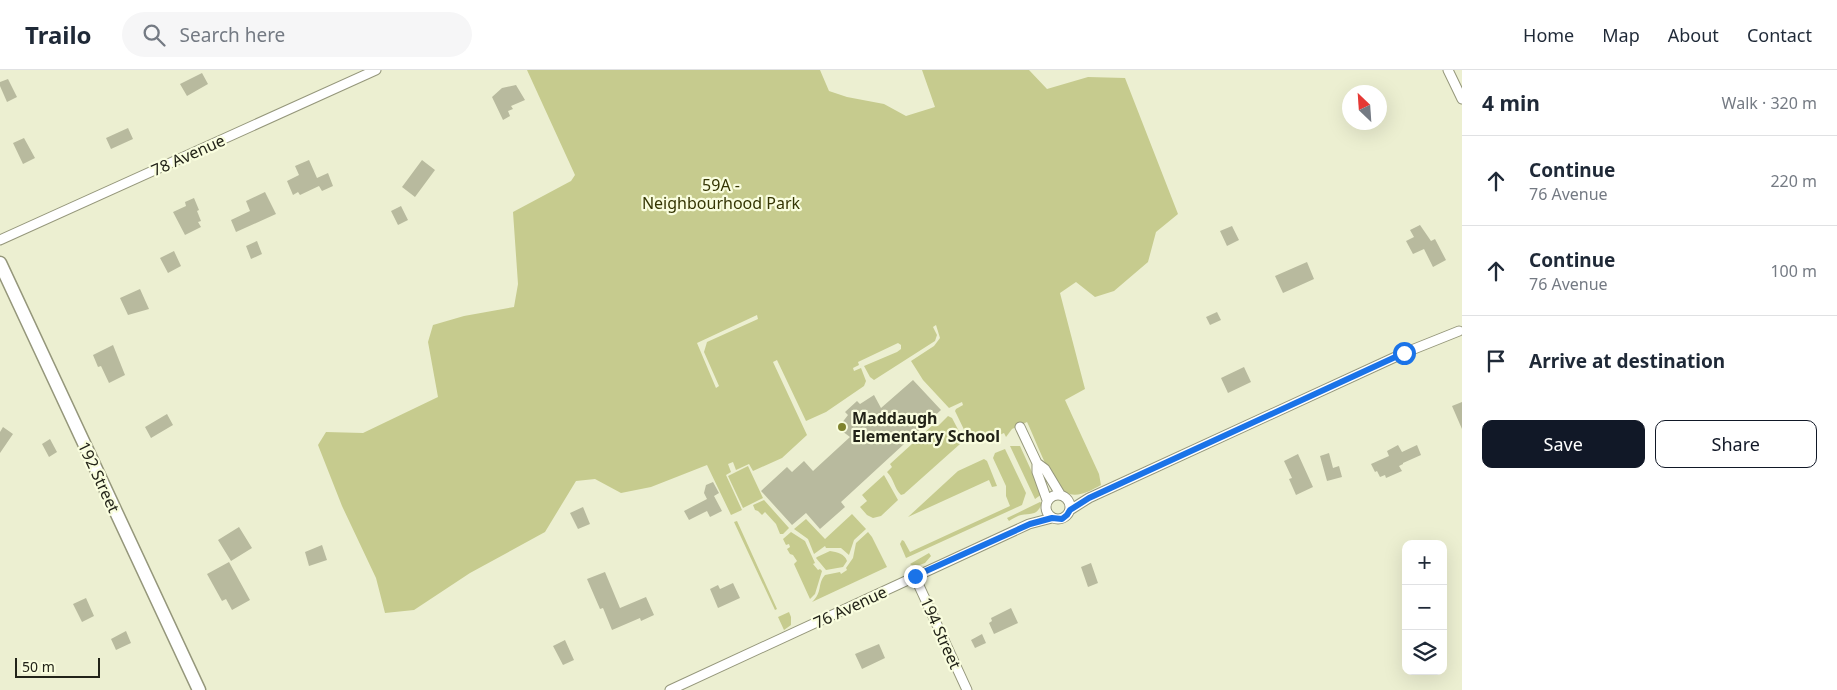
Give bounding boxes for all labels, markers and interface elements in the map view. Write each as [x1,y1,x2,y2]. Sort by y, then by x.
search box [122,12,472,57]
text: Trailo [25,18,92,51]
icon: search [140,21,168,49]
text: Search here [180,22,285,48]
text: Home [1523,23,1574,47]
text: Map [1602,23,1640,47]
text: About [1668,23,1719,47]
text: Contact [1747,23,1812,47]
north arrow [1342,85,1387,130]
text: 4 min [1482,89,1540,117]
text: Walk · 320 m [1722,92,1817,114]
street label: 78 Avenue [148,129,228,181]
text: Continue [1529,157,1615,183]
icon: ahead [1482,167,1510,195]
text: 220 m [1770,170,1817,192]
park label: 59A - Neighbourhood Park [642,174,801,214]
text: 76 Avenue [1529,183,1608,205]
text: Continue [1529,247,1615,273]
icon: ahead [1482,257,1510,285]
text: 100 m [1770,260,1817,282]
text: 76 Avenue [1529,273,1608,295]
route start [1393,342,1416,365]
icon: arrive [1482,347,1510,375]
text: Arrive at destination [1529,348,1725,374]
place label: Maddaugh Elementary School [852,407,1000,447]
button: Save [1482,420,1645,468]
button: Share [1655,420,1817,468]
marker: Maddaugh Elementary School [836,421,848,433]
street label: 192 Street [73,438,125,516]
map controls [1402,540,1447,675]
button: + [1402,540,1447,585]
route end [904,565,927,588]
street label: 76 Avenue [810,580,890,634]
button: − [1402,585,1447,630]
street label: 194 Street [915,594,967,673]
button: layers [1402,630,1447,675]
scale bar [15,655,100,678]
text: 50 m [22,657,55,676]

